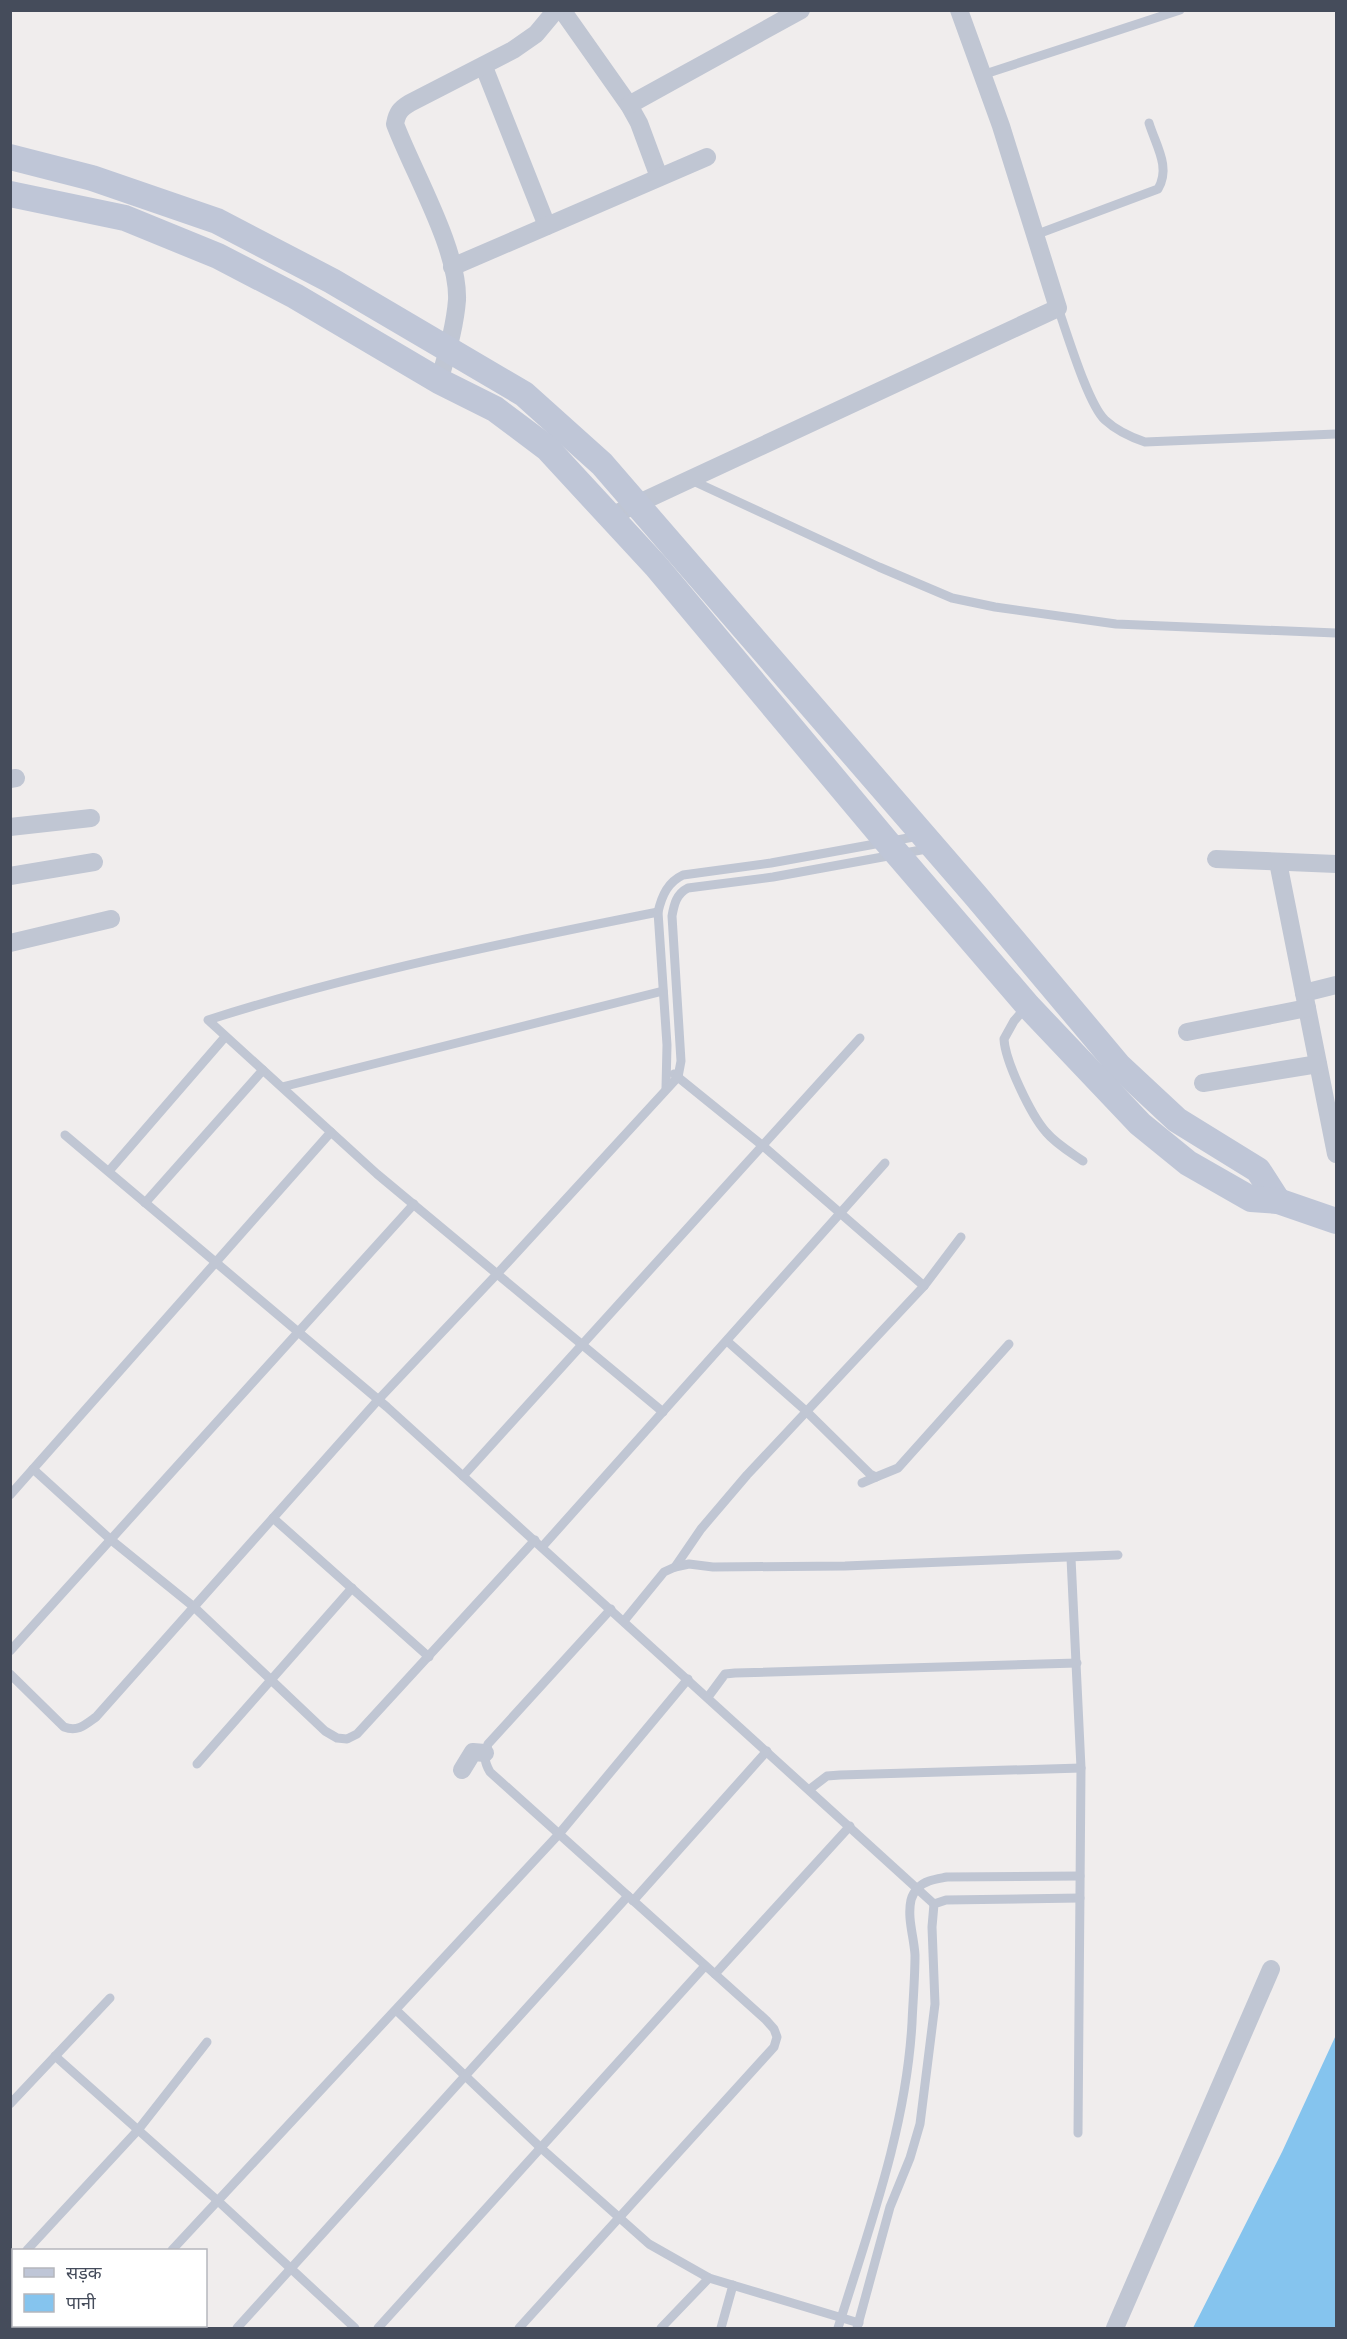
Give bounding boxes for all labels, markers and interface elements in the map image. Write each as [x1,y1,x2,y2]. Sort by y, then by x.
legend [12,2249,207,2327]
text: सड़क [66,2262,103,2283]
text: पानी [66,2292,96,2313]

